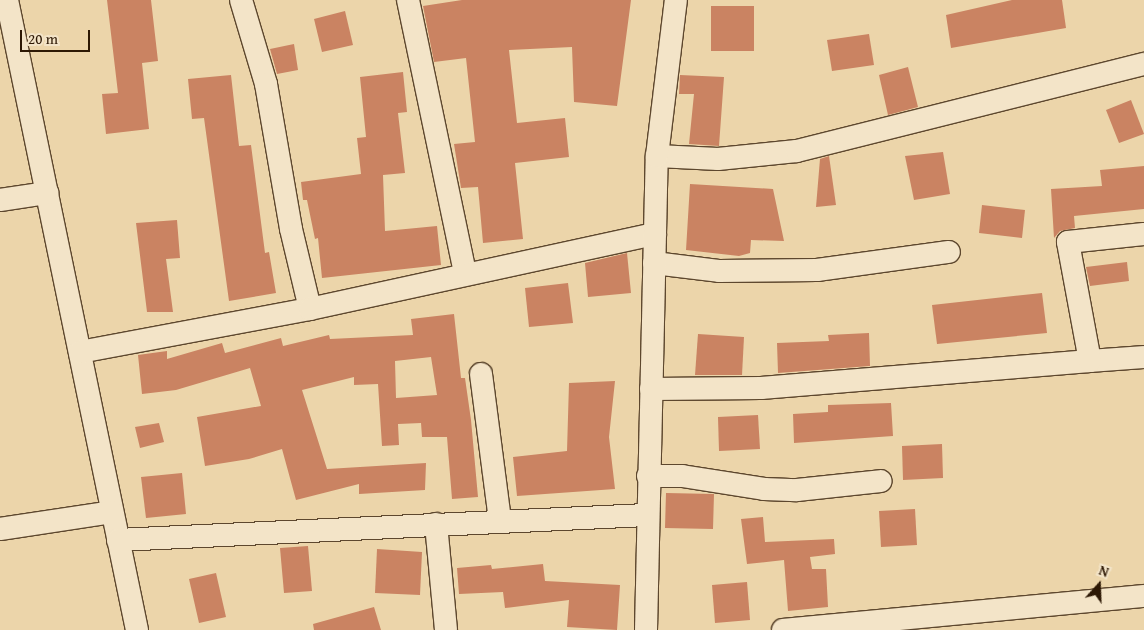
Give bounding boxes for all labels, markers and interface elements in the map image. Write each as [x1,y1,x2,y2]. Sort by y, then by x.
scale bar [22,20,92,52]
text: 20 m [28,28,58,49]
north arrow [1074,560,1124,610]
text: N [1096,560,1112,582]

